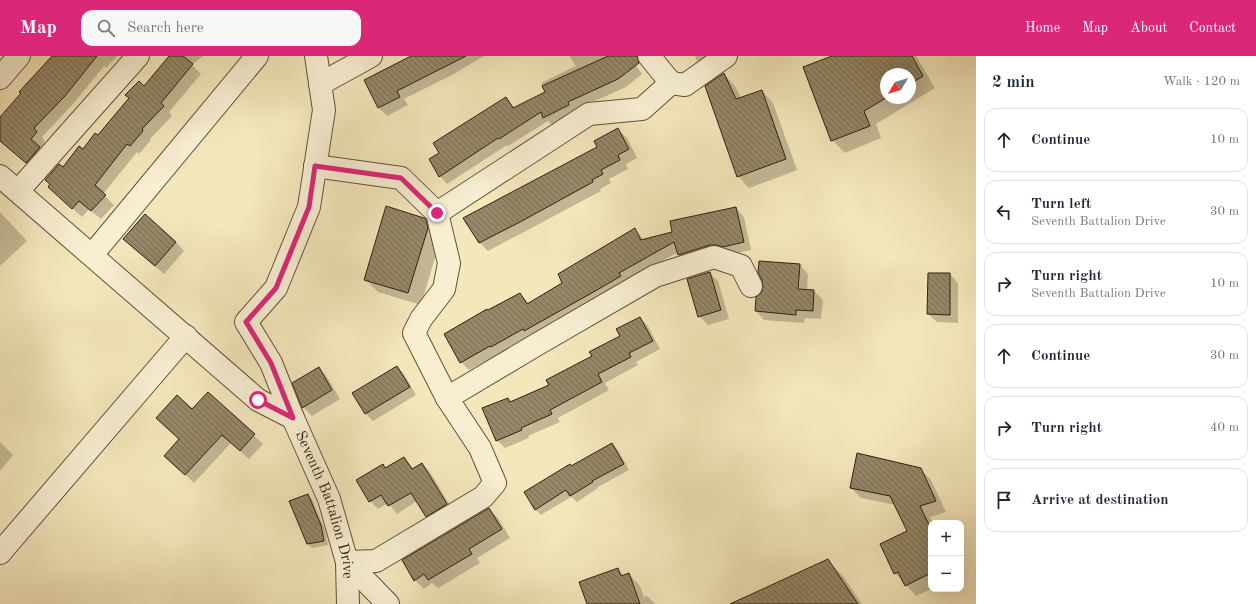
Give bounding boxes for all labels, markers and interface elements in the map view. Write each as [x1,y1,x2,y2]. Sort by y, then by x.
search box [81,10,361,46]
icon: search [95,17,117,39]
text: Map [20,19,57,38]
text: Search here [127,21,204,36]
text: Home [1025,21,1060,35]
text: Map [1082,21,1108,35]
text: About [1130,21,1167,35]
text: Contact [1189,21,1236,35]
north arrow [880,68,916,104]
text: 2 min [992,74,1035,91]
text: Walk · 120 m [1163,75,1240,88]
icon: ahead [993,129,1015,151]
text: Continue [1031,133,1090,148]
text: 10 m [1210,133,1239,146]
text: Turn left [1031,197,1091,212]
icon: left [993,201,1015,223]
route end [428,204,446,222]
text: 30 m [1210,205,1239,218]
text: Seventh Battalion Drive [1031,215,1166,228]
text: Turn right [1031,269,1102,284]
icon: right [993,273,1015,295]
text: 10 m [1210,277,1239,290]
text: Seventh Battalion Drive [1031,287,1166,300]
icon: ahead [993,345,1015,367]
text: Continue [1031,349,1090,364]
text: 30 m [1210,349,1239,362]
route start [249,391,267,409]
icon: right [993,417,1015,439]
text: Turn right [1031,421,1102,436]
text: 40 m [1210,421,1239,434]
street label: Seventh Battalion Drive [292,429,355,579]
icon: arrive [993,489,1015,511]
text: Arrive at destination [1031,493,1169,508]
map controls [928,520,964,592]
button: + [928,520,964,556]
button: − [928,556,964,592]

